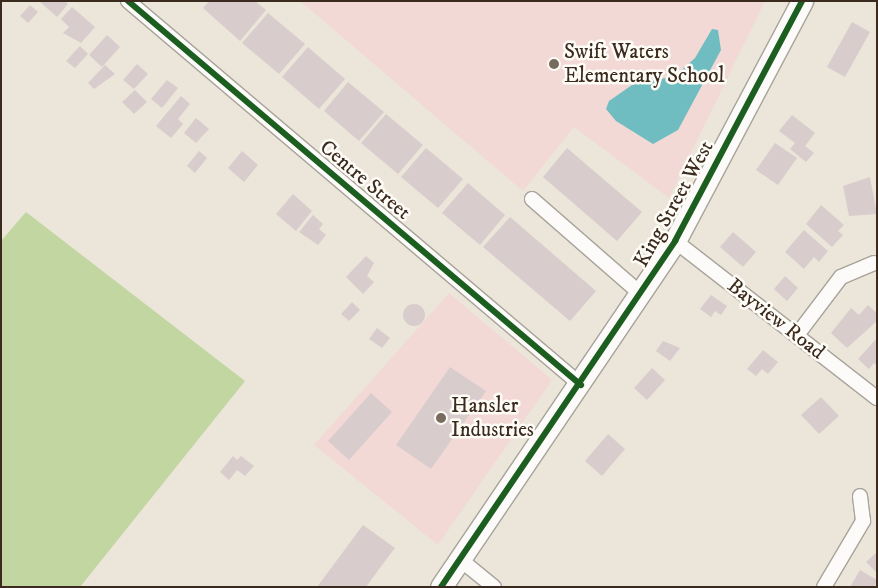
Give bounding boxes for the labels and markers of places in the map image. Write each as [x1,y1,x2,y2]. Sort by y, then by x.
place label: Swift Waters Elementary School [564,39,725,89]
marker: Swift Waters Elementary School [548,58,560,70]
place label: Hansler Industries [451,393,534,443]
marker: Hansler Industries [435,412,447,424]

